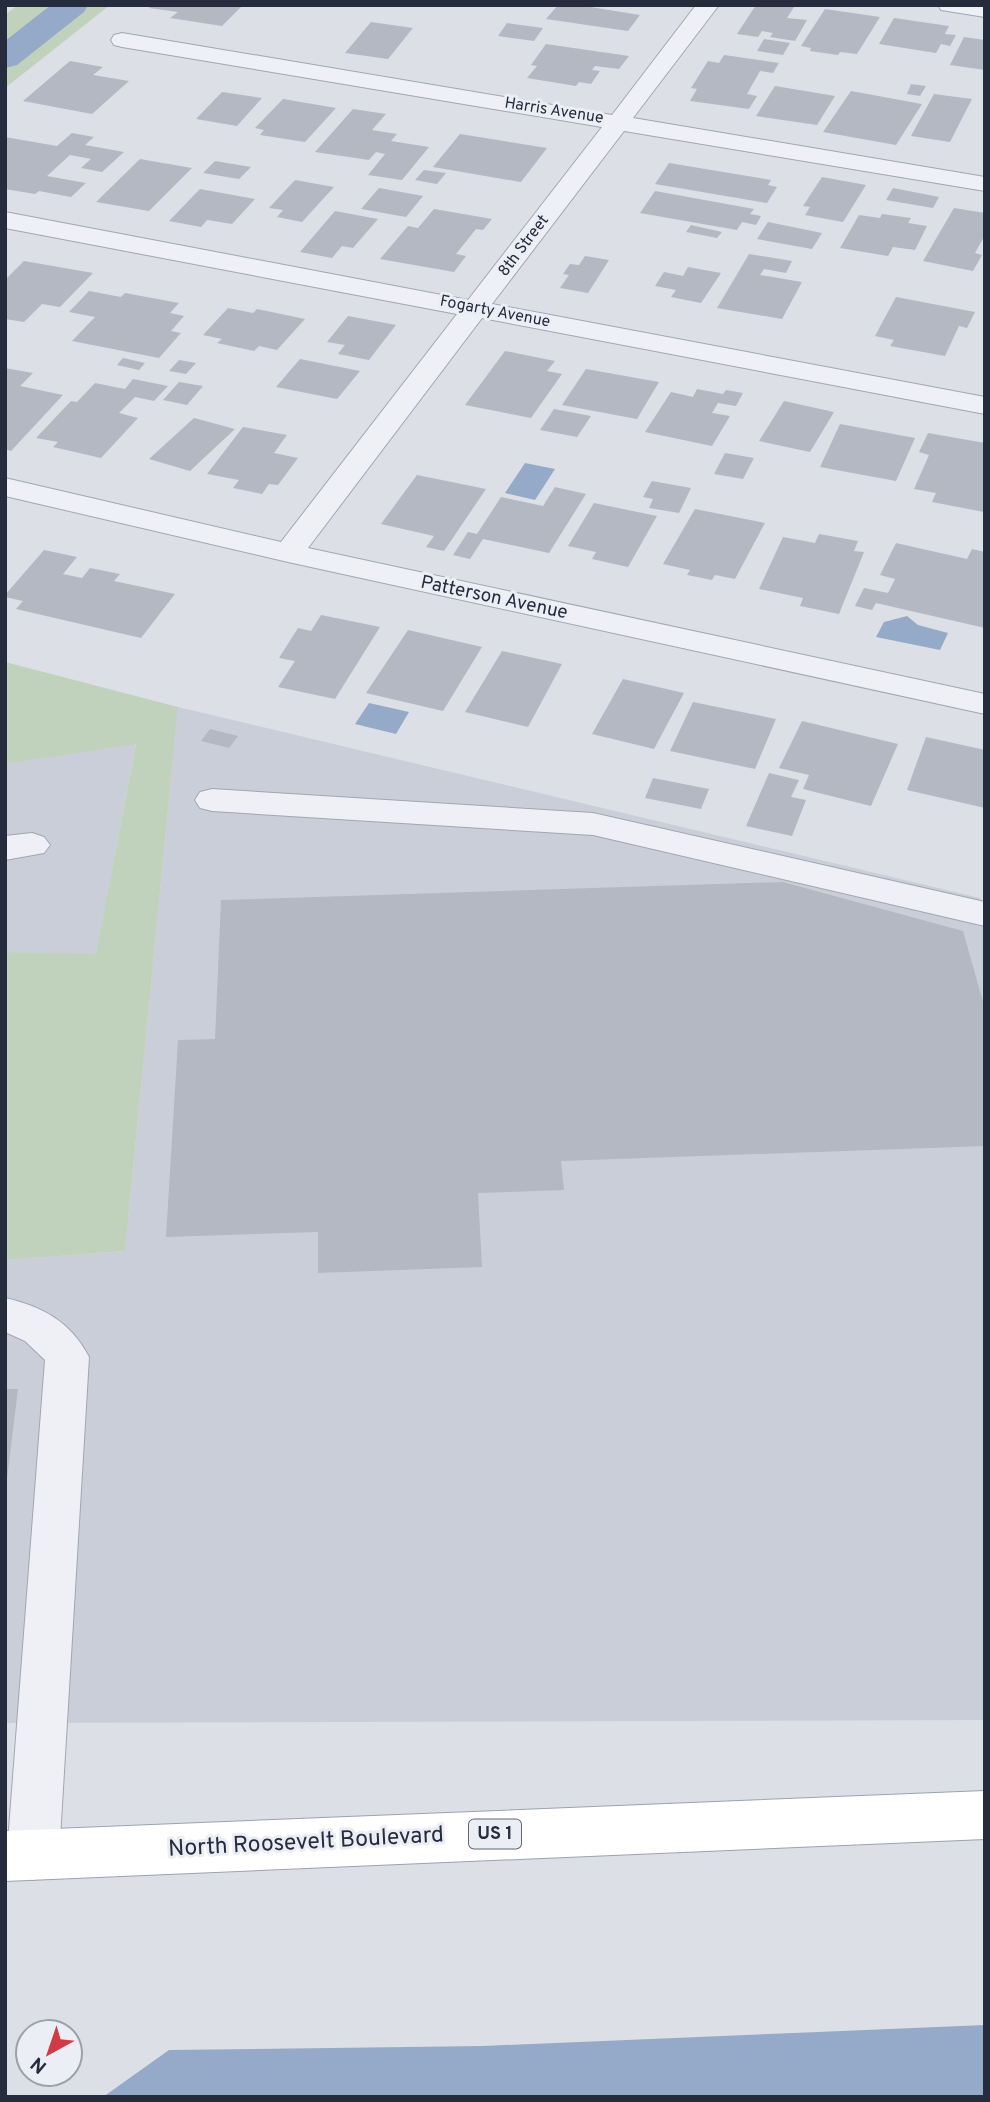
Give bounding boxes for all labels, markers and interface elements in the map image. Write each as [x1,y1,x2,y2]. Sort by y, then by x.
street label: Harris Avenue [503,93,605,129]
street label: 8th Street [494,211,554,281]
street label: Fogarty Avenue [438,292,552,332]
street label: Patterson Avenue [418,571,570,625]
road number: US 1 [469,1820,521,1848]
street label: North Roosevelt Boulevard [167,1821,445,1865]
north arrow [14,2018,84,2088]
text: N [26,2051,52,2078]

